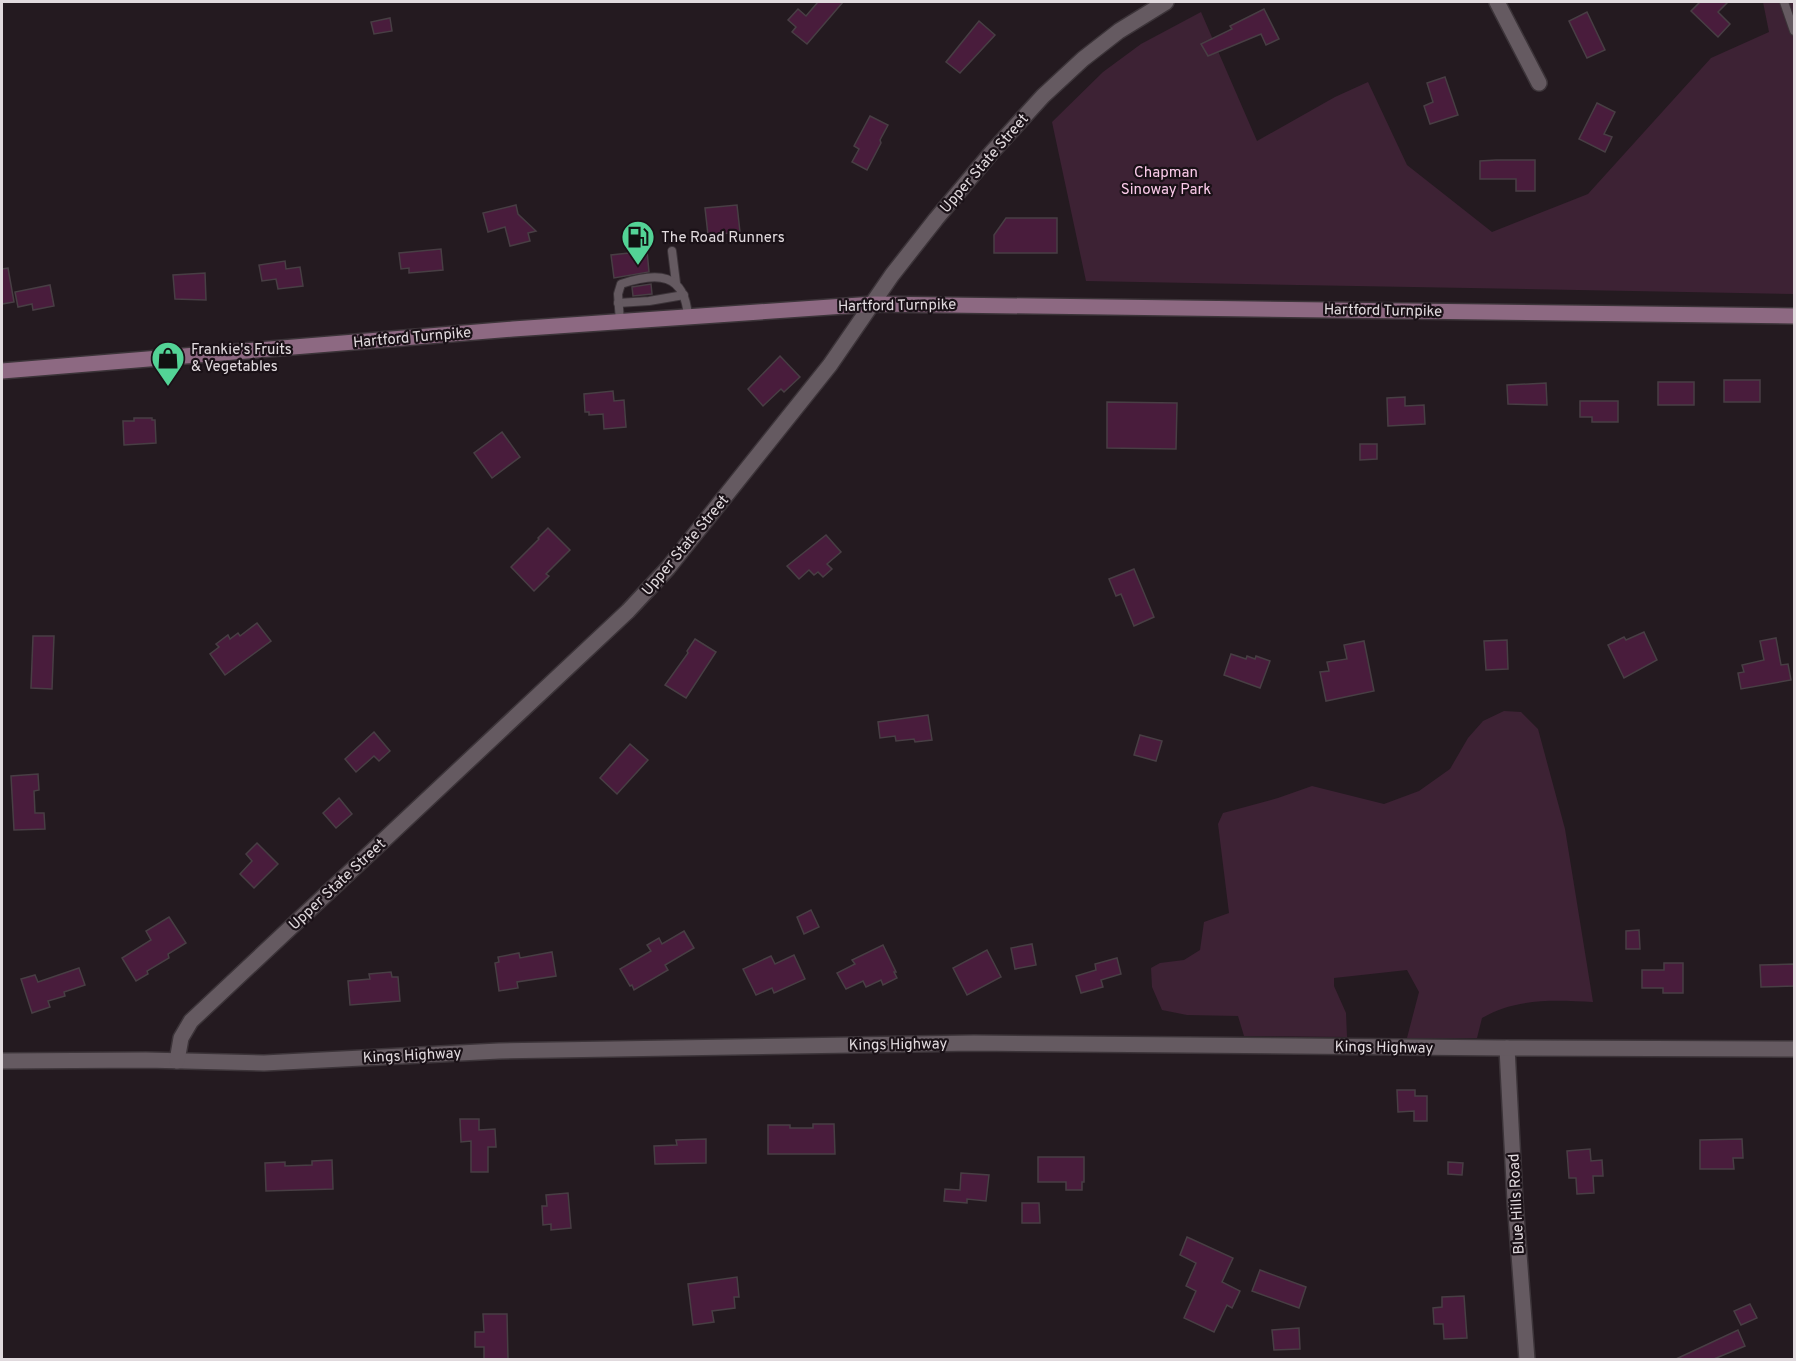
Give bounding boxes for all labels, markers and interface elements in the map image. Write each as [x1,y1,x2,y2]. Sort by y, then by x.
street label: Upper State Street [937,110,1033,218]
park label: Chapman Sinoway Park [1121,164,1211,200]
fuel station icon: The Road Runners [620,219,656,266]
place label: The Road Runners [661,229,785,248]
street label: Hartford Turnpike [838,296,956,317]
street label: Hartford Turnpike [1324,301,1442,322]
street label: Hartford Turnpike [352,324,472,353]
shop icon: Frankie's Fruits & Vegetables [150,340,186,387]
place label: Frankie's Fruits & Vegetables [191,341,292,377]
street label: Upper State Street [639,492,734,600]
street label: Upper State Street [286,835,390,935]
street label: Kings Highway [848,1035,948,1056]
street label: Kings Highway [1334,1038,1434,1059]
street label: Kings Highway [362,1044,462,1069]
street label: Blue Hills Road [1505,1153,1530,1255]

